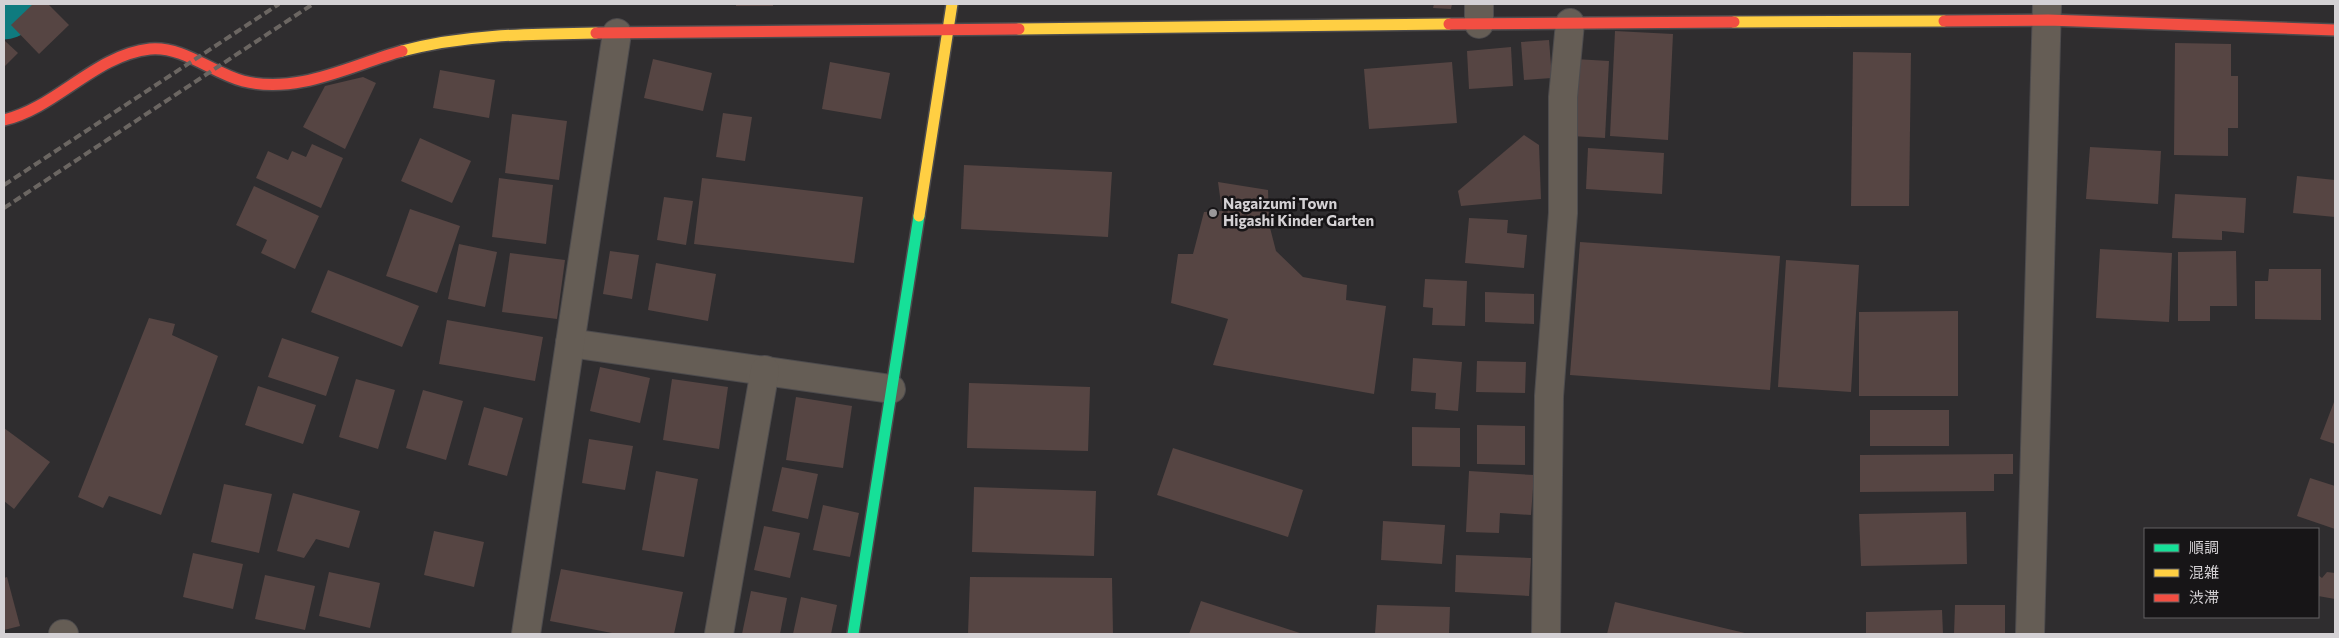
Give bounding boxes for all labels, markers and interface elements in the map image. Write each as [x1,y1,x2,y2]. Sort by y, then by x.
place label: Nagaizumi Town Higashi Kinder Garten [1223,194,1374,229]
marker: Nagaizumi Town Higashi Kinder Garten [1207,207,1219,219]
legend [2144,528,2319,618]
text: 順調 [2189,538,2219,556]
text: 混雑 [2189,563,2219,581]
text: 渋滞 [2189,588,2219,606]

